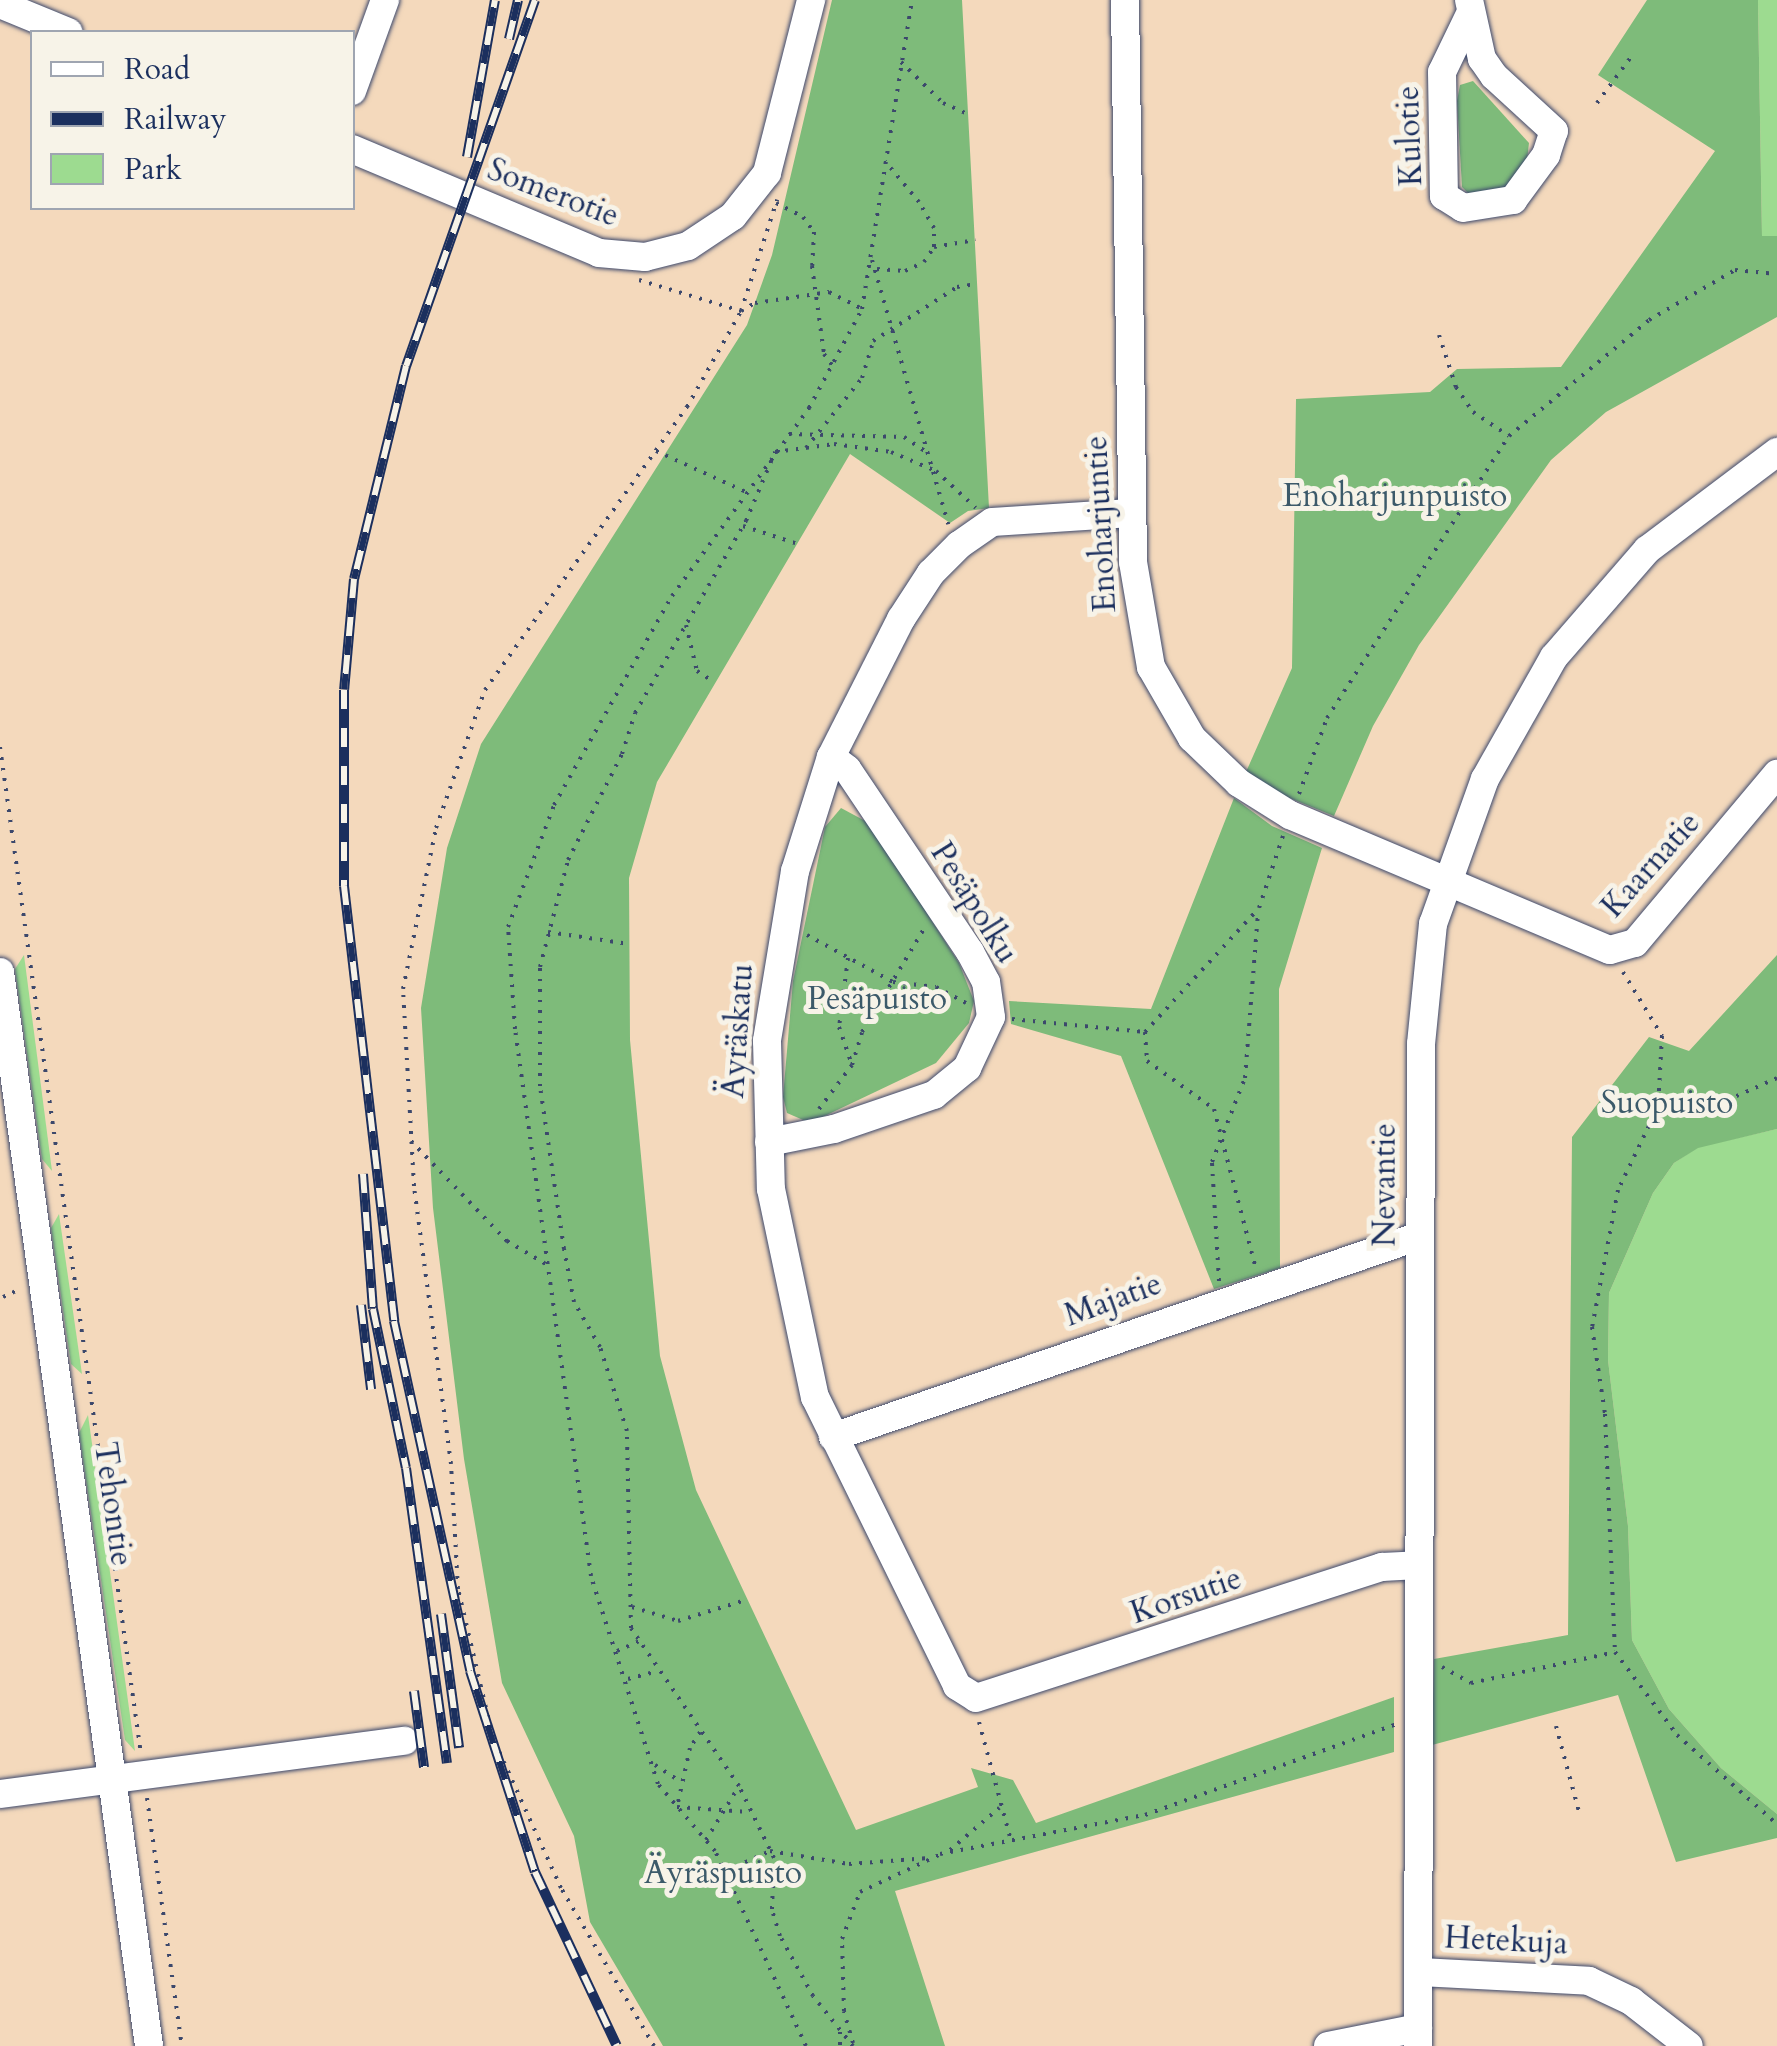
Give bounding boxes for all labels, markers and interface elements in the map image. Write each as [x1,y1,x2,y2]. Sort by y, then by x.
legend [30,30,355,210]
text: Road [124,49,190,90]
street label: Kulotie [1389,85,1431,187]
text: Railway [124,99,227,140]
text: Park [124,149,182,190]
street label: Somerotie [482,150,624,236]
street label: Enoharjuntie [1077,435,1125,613]
park label: Enoharjunpuisto [1283,477,1507,515]
street label: Kaarnatie [1594,804,1708,926]
street label: Pesäpolku [922,835,1026,971]
street label: Äyräskatu [714,962,762,1100]
park label: Pesäpuisto [807,980,947,1018]
park label: Suopuisto [1601,1084,1733,1122]
street label: Nevantie [1366,1123,1404,1247]
street label: Majatie [1059,1265,1167,1335]
street label: Tehontie [85,1440,141,1568]
street label: Korsutie [1126,1559,1246,1633]
park label: Äyräspuisto [644,1854,802,1892]
street label: Hetekuja [1443,1919,1569,1963]

